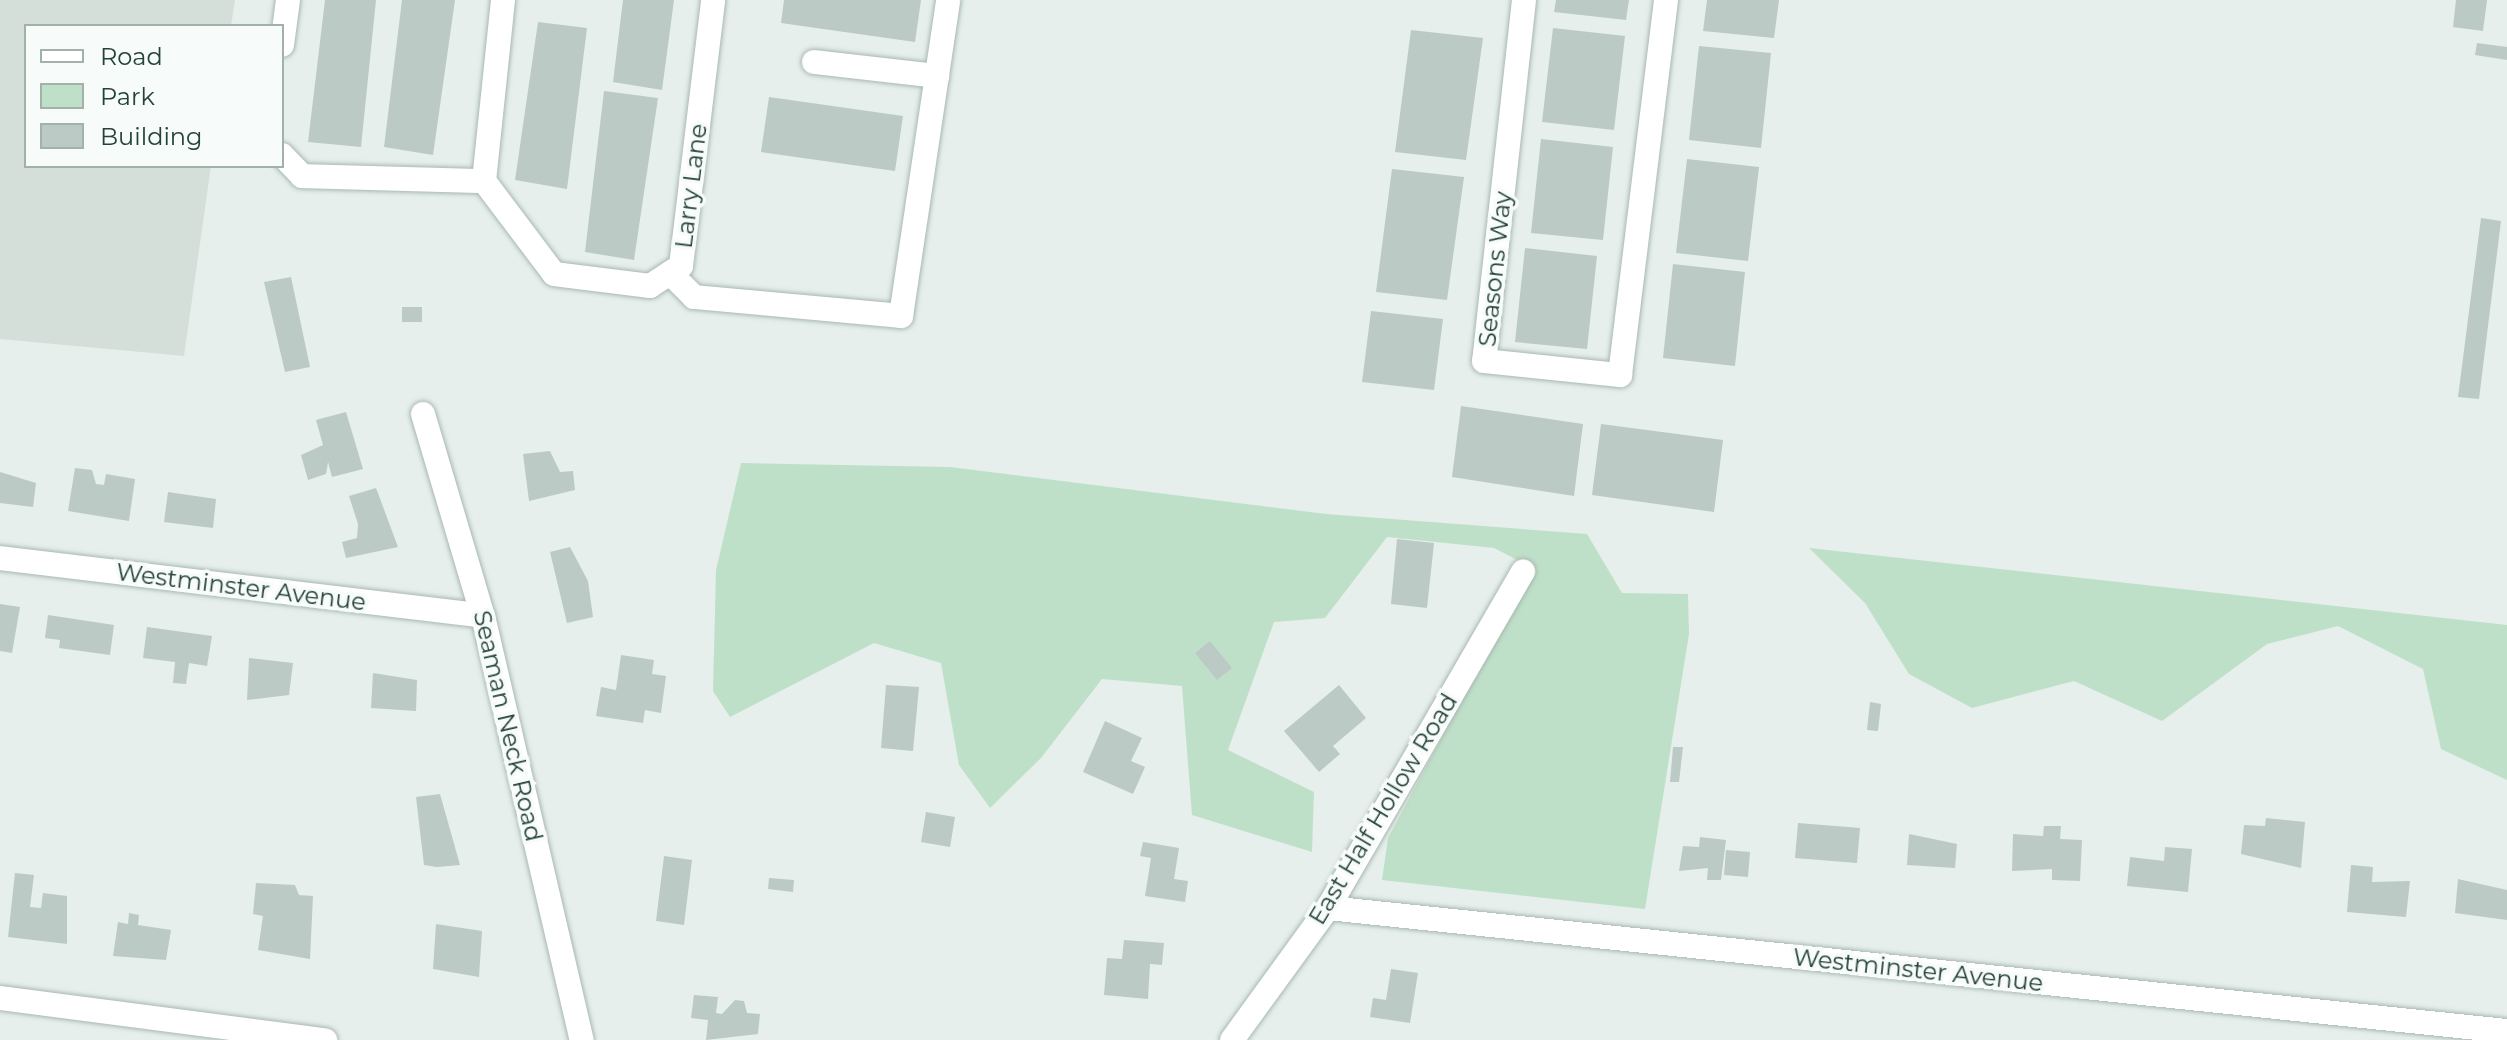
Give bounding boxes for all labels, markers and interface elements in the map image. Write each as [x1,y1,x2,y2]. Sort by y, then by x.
legend [24,24,284,168]
text: Road [100,42,163,71]
text: Park [100,82,155,111]
text: Building [100,122,203,151]
street label: Larry Lane [669,122,713,250]
street label: Seasons Way [1473,190,1517,348]
street label: Westminster Avenue [114,557,368,617]
street label: Seaman Neck Road [467,608,549,844]
street label: East Half Hollow Road [1303,688,1463,930]
street label: Westminster Avenue [1791,943,2045,997]

